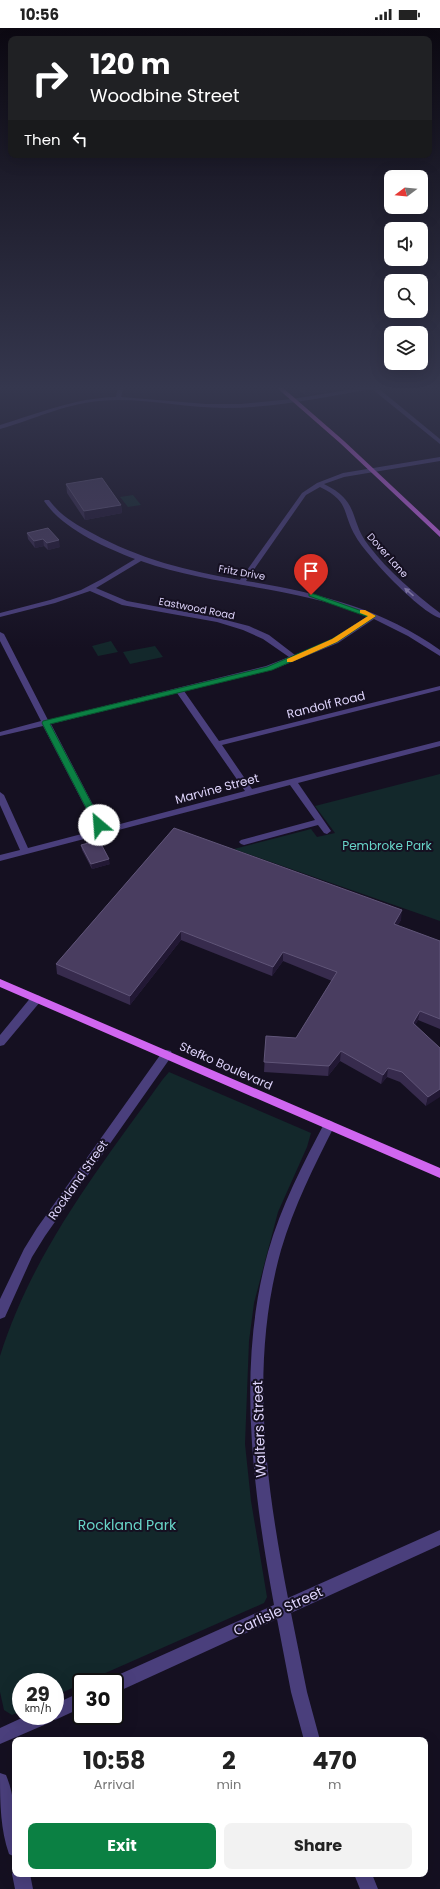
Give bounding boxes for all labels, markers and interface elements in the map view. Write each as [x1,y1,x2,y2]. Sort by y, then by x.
text: 10:56 [20,4,59,25]
text: 120 m [90,45,170,84]
icon: right [24,52,76,104]
text: Woodbine Street [90,83,240,108]
icon: left [69,128,91,150]
text: Then [24,129,61,150]
north arrow [384,170,428,214]
map controls [384,170,428,370]
button: sound [384,222,428,266]
button: search [384,274,428,318]
button: layers [384,326,428,370]
street label: Dover Lane [364,530,412,581]
pin [294,554,328,595]
icon: arrive [300,560,322,582]
street label: Fritz Drive [217,561,266,584]
one-way arrow [404,587,414,597]
street label: Eastwood Road [158,594,236,623]
street label: Randolf Road [285,687,367,722]
street label: Marvine Street [173,769,261,808]
position arrow [78,804,120,846]
park label: Pembroke Park [342,837,433,854]
street label: Stefko Boulevard [177,1037,276,1094]
street label: Rockland Street [44,1136,111,1223]
street label: Walters Street [247,1380,271,1478]
park label: Rockland Park [78,1515,177,1535]
street label: Carlisle Street [230,1582,326,1640]
speed limit sign: 30 [72,1673,124,1725]
text: 29 [26,1680,50,1708]
text: km/h [25,1701,51,1716]
text: 10:58 [83,1744,146,1777]
text: 2 [222,1744,236,1777]
text: 470 [312,1744,357,1777]
text: Arrival [94,1775,135,1794]
text: min [216,1775,241,1794]
text: m [328,1775,341,1794]
button: Exit [28,1823,216,1869]
button: Share [224,1823,412,1869]

